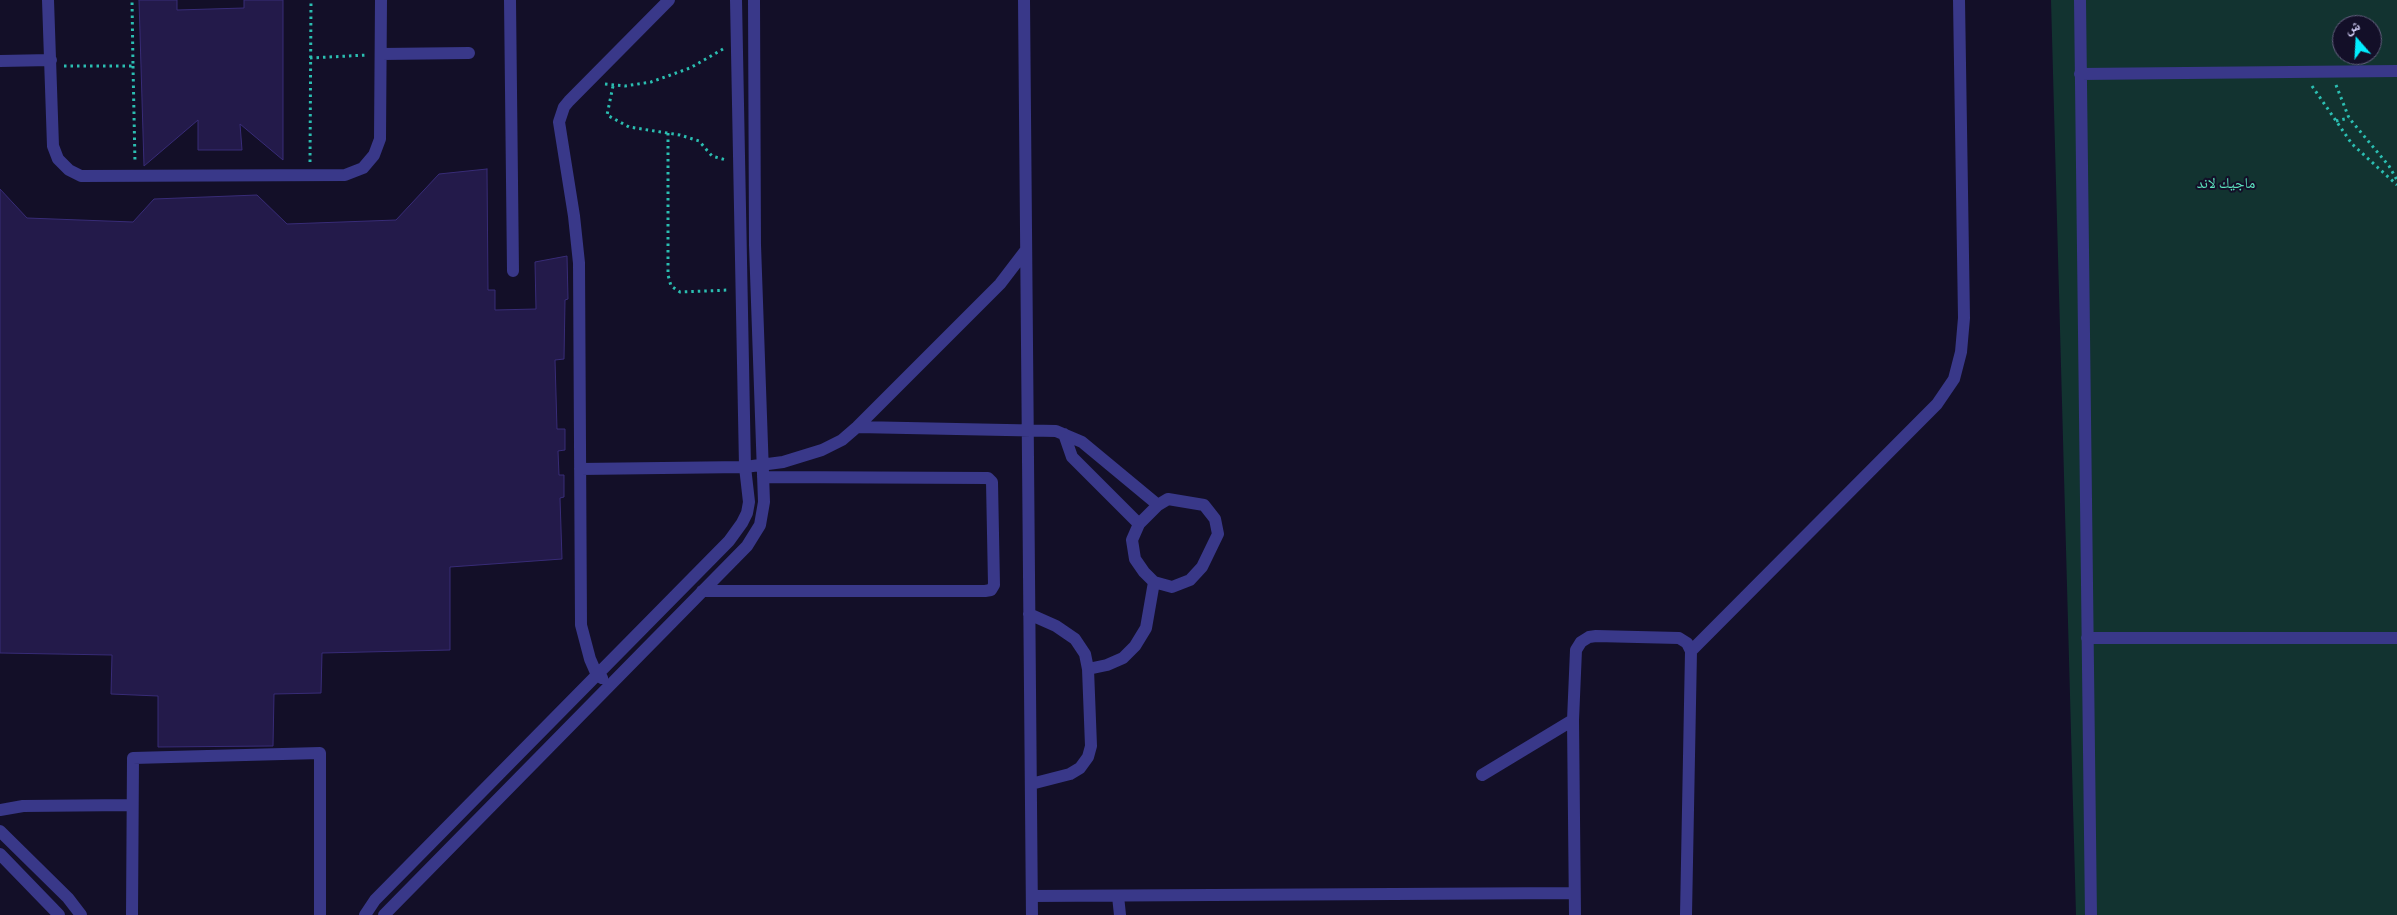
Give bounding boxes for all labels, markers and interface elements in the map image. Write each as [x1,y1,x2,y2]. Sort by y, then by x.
north arrow [2332,15,2382,65]
text: ش [2342,16,2362,37]
park label: ماجيك لاند [2197,174,2255,192]

